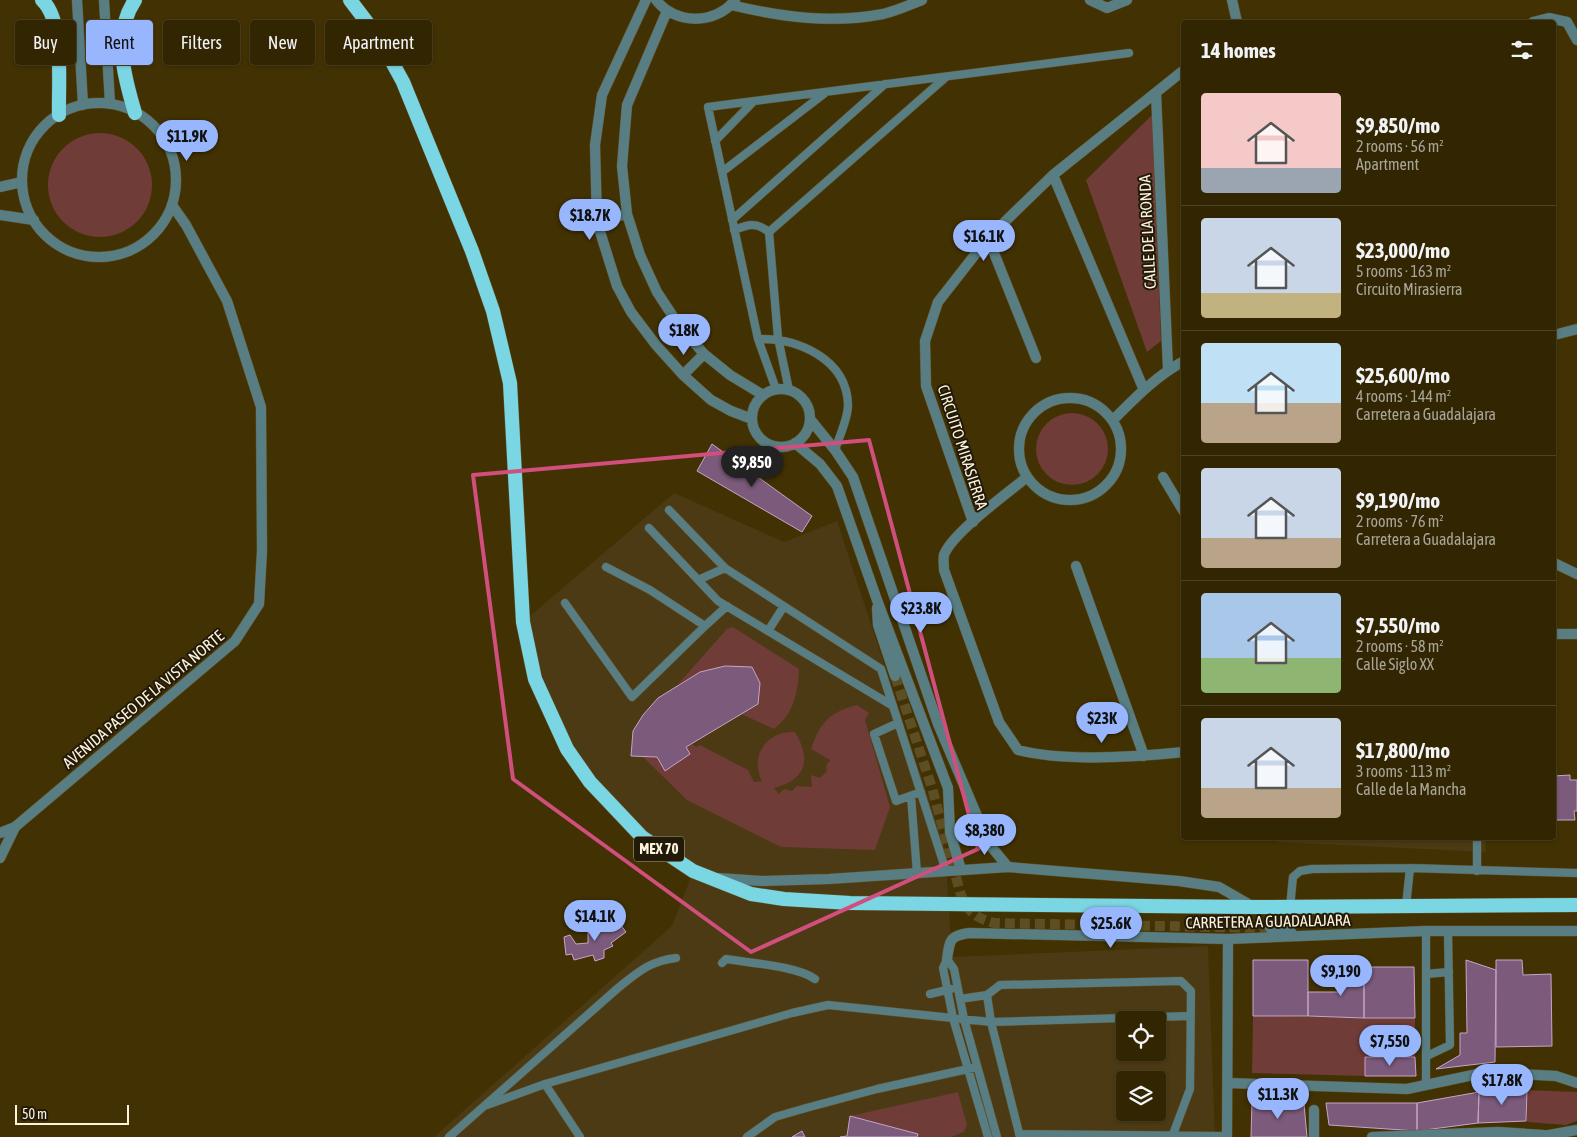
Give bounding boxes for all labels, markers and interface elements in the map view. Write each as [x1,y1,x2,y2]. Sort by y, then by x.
chip: Buy [15,20,76,65]
chip: Rent [86,20,153,65]
chip: Filters [163,20,240,65]
chip: New [250,20,315,65]
chip: Apartment [325,20,432,65]
icon: filters [1508,36,1536,64]
text: 14 homes [1201,38,1276,62]
icon: home [1241,113,1301,173]
text: $9,850/mo [1356,113,1440,137]
pin: $11.9K [146,120,228,162]
text: $11.9K [167,127,207,145]
text: 2 rooms · 56 m² [1356,137,1444,155]
text: Apartment [1356,155,1419,173]
street label: CALLE DE LA RONDA [1135,174,1159,289]
pin: $18.7K [549,198,631,241]
text: $18.7K [570,206,610,224]
pin: $16.1K [943,220,1025,262]
text: $16.1K [964,227,1004,245]
icon: home [1241,238,1301,298]
text: $23,000/mo [1356,238,1450,262]
text: 5 rooms · 163 m² [1356,262,1451,280]
text: Circuito Mirasierra [1356,280,1462,298]
pin: $18K [654,314,714,356]
text: $18K [669,321,699,339]
icon: home [1241,363,1301,423]
text: $25,600/mo [1356,363,1450,387]
street label: CIRCUITO MIRASIERRA [934,382,992,512]
text: 4 rooms · 144 m² [1356,387,1451,405]
text: Carretera a Guadalajara [1356,405,1496,423]
pin: $9,850 [711,446,793,488]
text: $9,850 [732,453,772,471]
icon: home [1241,488,1301,548]
text: $9,190/mo [1356,488,1440,512]
text: 2 rooms · 76 m² [1356,512,1444,530]
text: Carretera a Guadalajara [1356,530,1496,548]
pin: $23.8K [880,592,962,634]
text: $23.8K [901,599,941,617]
icon: home [1241,613,1301,673]
text: $7,550/mo [1356,613,1440,637]
street label: AVENIDA PASEO DE LA VISTA NORTE [59,626,227,772]
text: 2 rooms · 58 m² [1356,637,1444,655]
text: Calle Siglo XX [1356,655,1434,673]
pin: $23K [1072,702,1132,744]
text: $23K [1087,709,1117,727]
icon: home [1241,738,1301,798]
text: $17,800/mo [1356,738,1450,762]
text: 3 rooms · 113 m² [1356,762,1451,780]
text: Calle de la Mancha [1356,780,1466,798]
pin: $8,380 [944,814,1026,856]
text: $8,380 [965,821,1005,839]
road number: MEX 70 [634,836,684,862]
pin: $14.1K [554,900,636,942]
pin: $25.6K [1070,906,1152,949]
text: $14.1K [575,907,615,925]
street label: CARRETERA A GUADALAJARA [1185,911,1351,931]
text: $25.6K [1091,914,1131,932]
pin: $9,190 [1300,954,1382,997]
text: $9,190 [1321,962,1361,980]
map controls [1116,1011,1166,1121]
button: locate [1116,1011,1166,1061]
pin: $7,550 [1349,1024,1431,1067]
text: $7,550 [1370,1032,1410,1050]
pin: $17.8K [1461,1064,1543,1106]
button: layers [1116,1071,1166,1121]
text: $17.8K [1482,1071,1522,1089]
pin: $11.3K [1237,1078,1319,1120]
text: $11.3K [1258,1085,1298,1103]
scale bar [15,1102,129,1125]
text: 50 m [22,1106,47,1122]

